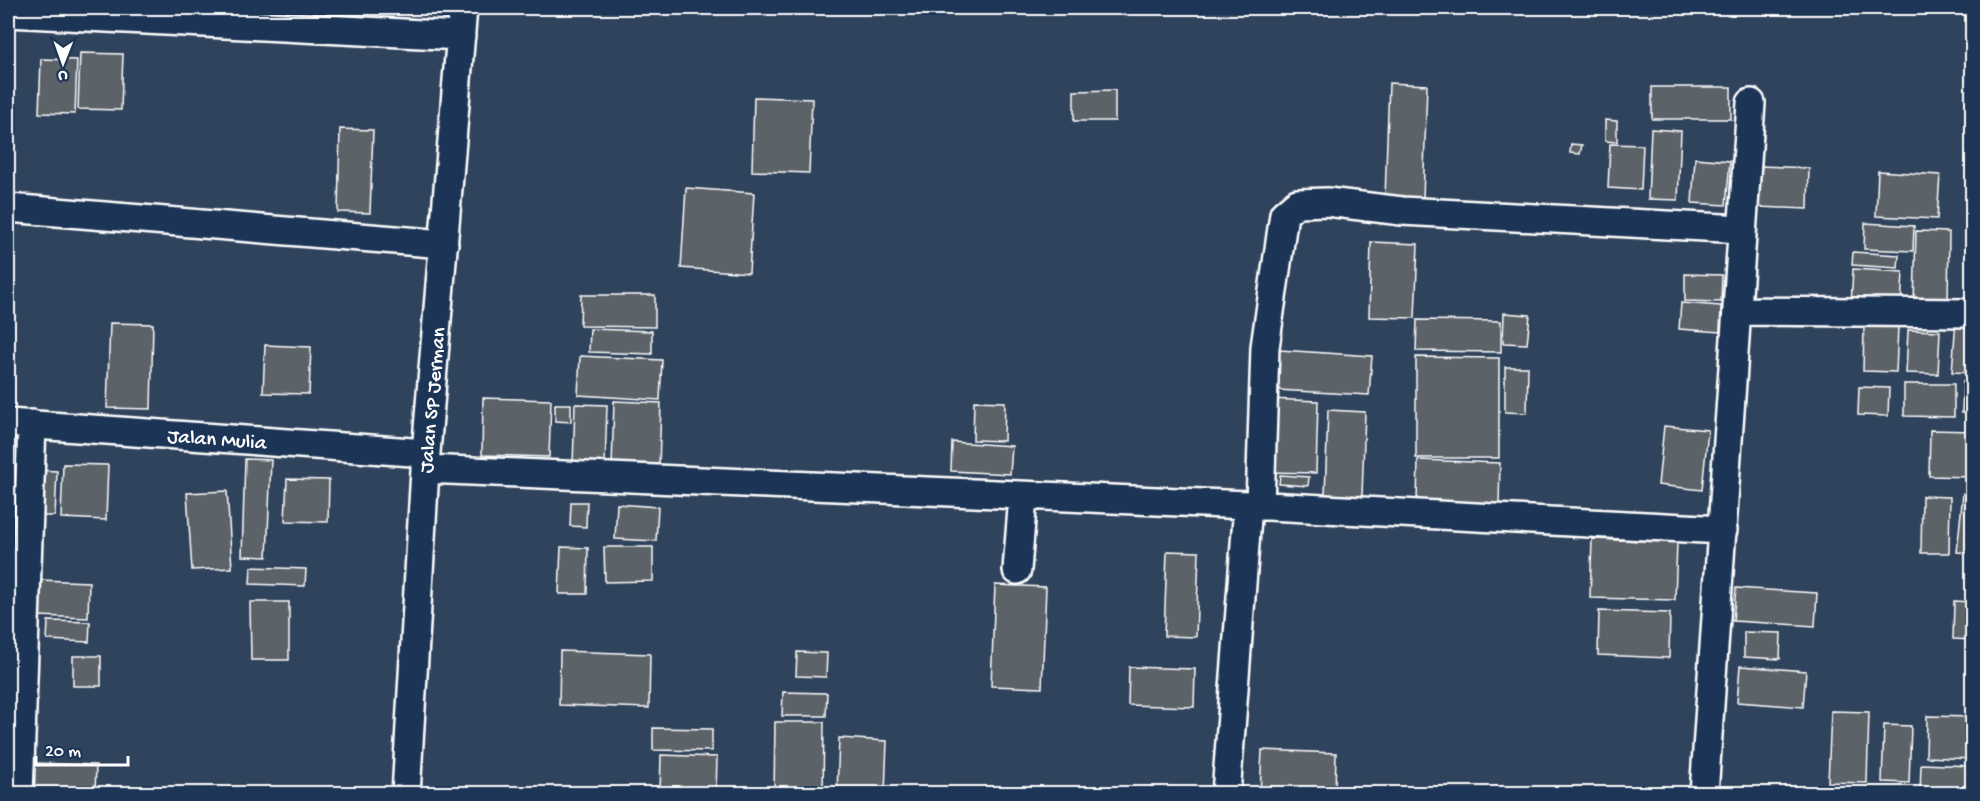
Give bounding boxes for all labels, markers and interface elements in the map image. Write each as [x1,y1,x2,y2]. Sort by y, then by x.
north arrow [33,33,93,93]
text: U [57,65,68,84]
street label: Jalan SP Jerman [416,326,453,474]
street label: Jalan Mulia [166,426,268,458]
scale bar [36,729,128,767]
text: 20 m [45,742,81,763]

